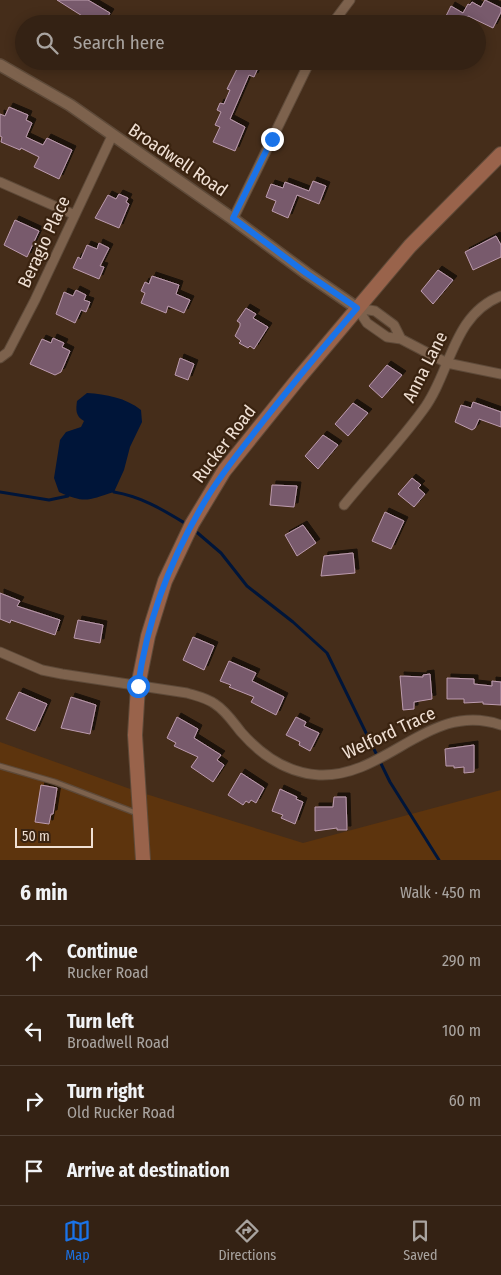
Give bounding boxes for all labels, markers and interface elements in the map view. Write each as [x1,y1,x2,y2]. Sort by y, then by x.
search box [15,15,486,70]
icon: search [33,29,61,57]
text: Search here [73,31,165,54]
street label: Broadwell Road [124,119,232,201]
route end [261,128,284,151]
street label: Beragio Place [13,192,75,291]
street label: Anna Lane [398,328,452,406]
street label: Rucker Road [188,401,260,487]
route start [127,675,150,698]
street label: Welford Trace [339,702,439,764]
scale bar [15,825,92,848]
text: 50 m [22,828,50,845]
text: 6 min [20,880,68,906]
text: Walk · 450 m [400,883,481,902]
text: Continue [67,940,138,963]
icon: ahead [20,947,48,975]
text: 290 m [442,951,481,970]
text: Rucker Road [67,963,149,982]
text: Turn left [67,1010,134,1033]
icon: left [20,1017,48,1045]
text: 100 m [442,1021,481,1040]
text: Broadwell Road [67,1033,169,1052]
text: Turn right [67,1080,144,1103]
icon: right [20,1087,48,1115]
text: 60 m [449,1091,481,1110]
text: Old Rucker Road [67,1103,175,1122]
icon: arrive [20,1157,48,1185]
text: Arrive at destination [67,1159,230,1182]
tab: Map [63,1217,91,1264]
tab: Directions [218,1217,276,1264]
tab: Saved [403,1217,438,1264]

